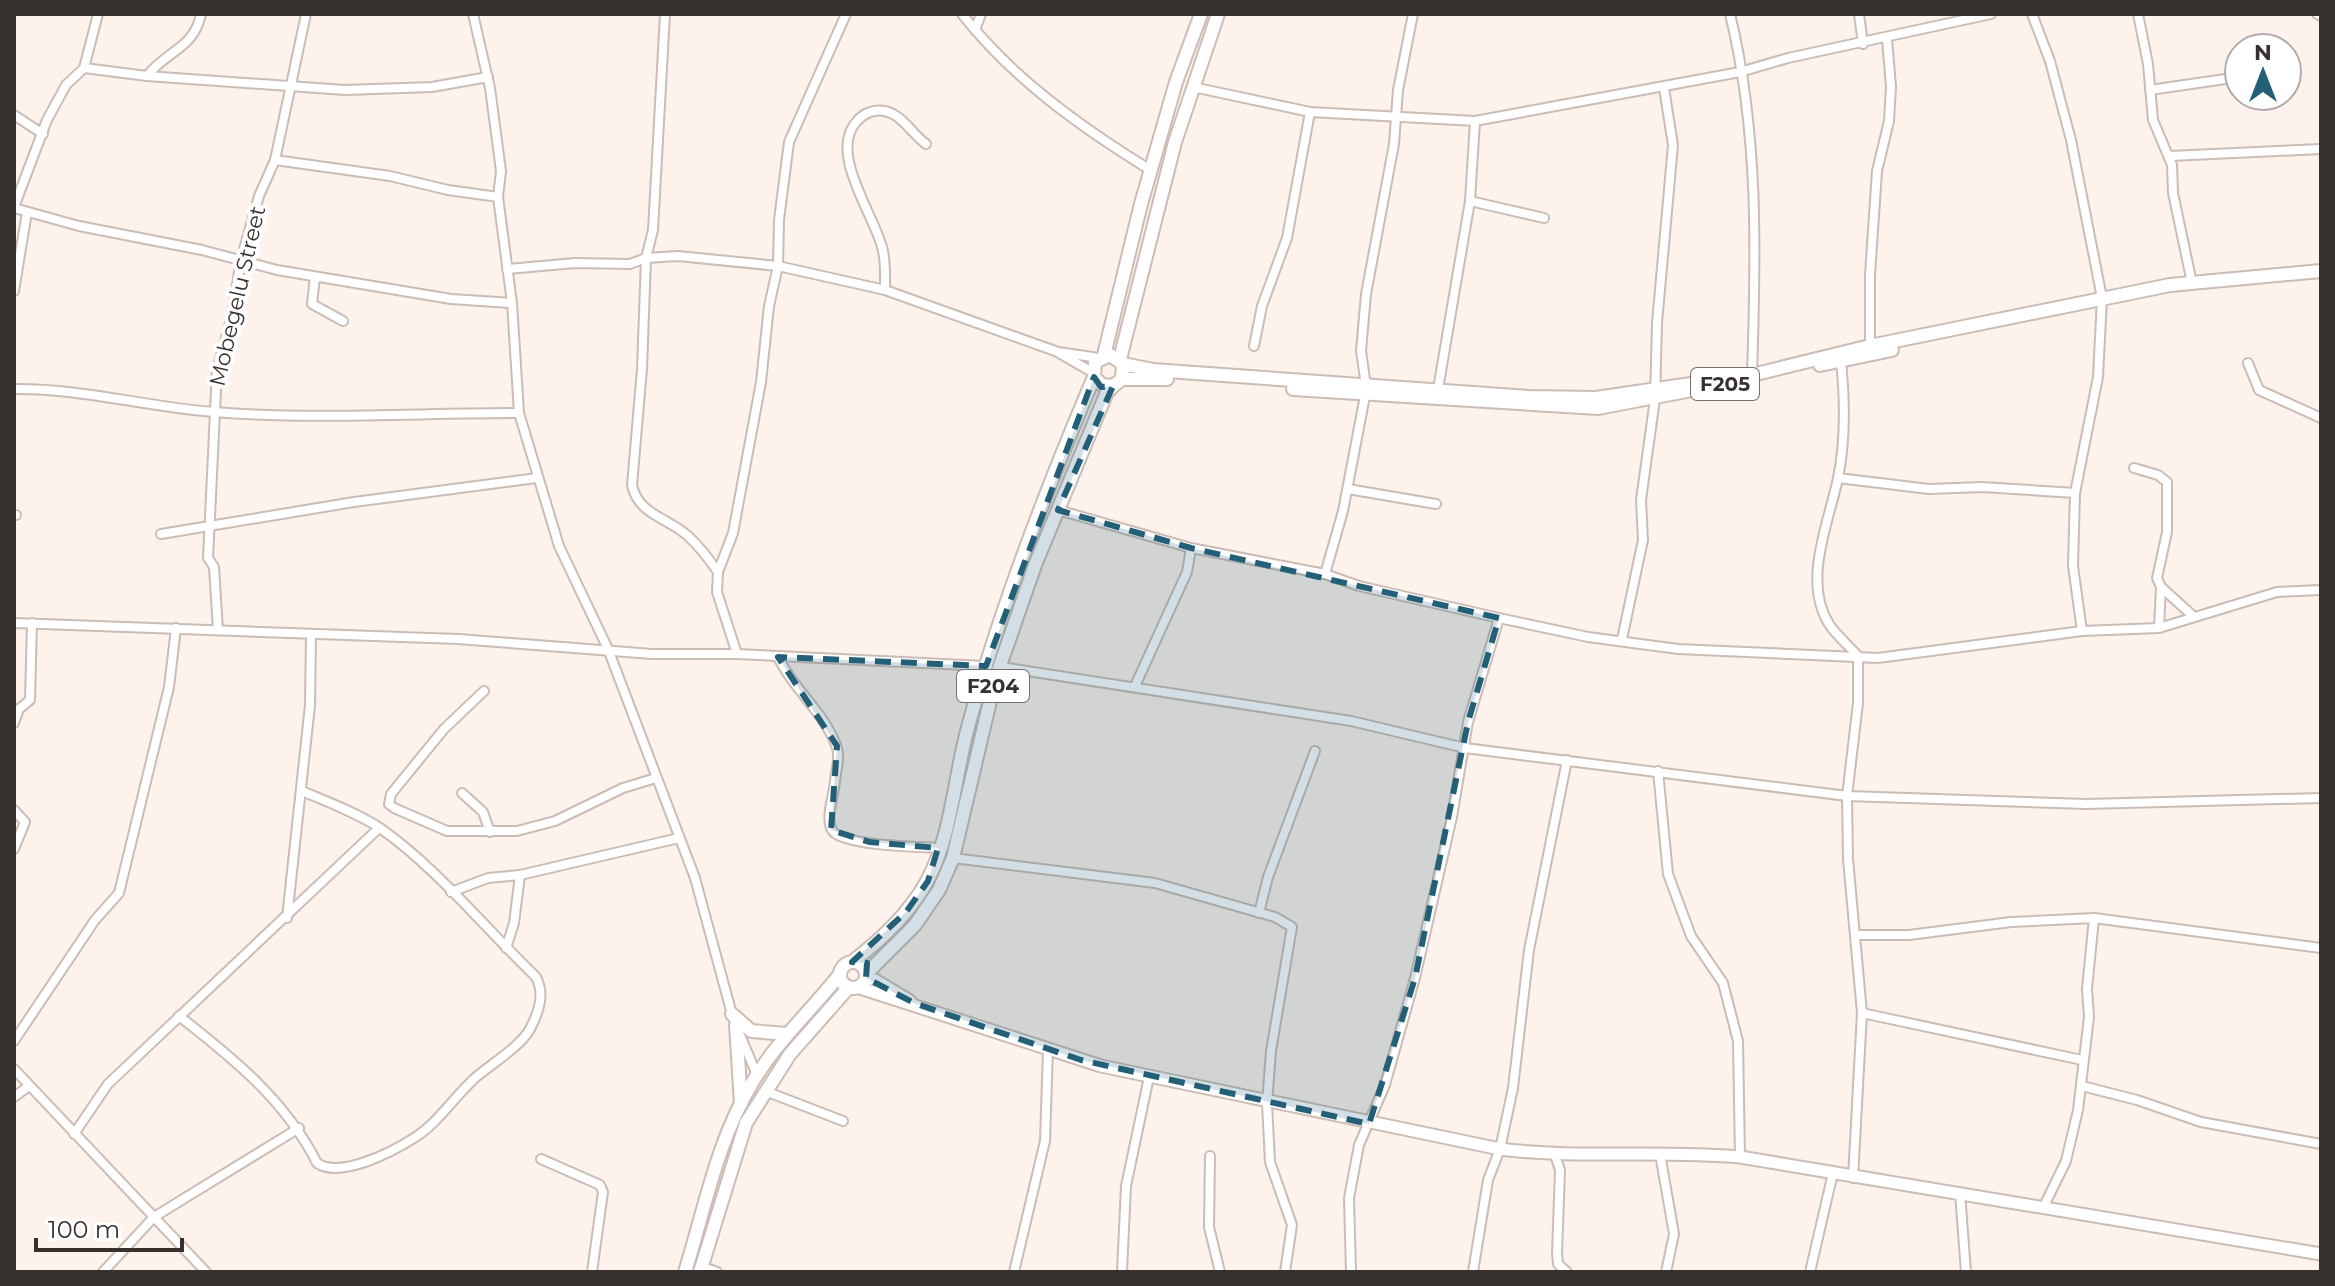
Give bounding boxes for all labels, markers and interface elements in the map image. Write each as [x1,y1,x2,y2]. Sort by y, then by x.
north arrow [2223,32,2303,112]
text: N [2254,39,2272,66]
street label: Mobegelu Street [204,203,271,389]
road number: F205 [1691,368,1759,400]
road number: F204 [957,670,1029,702]
scale bar [36,1202,182,1252]
text: 100 m [48,1215,120,1244]

